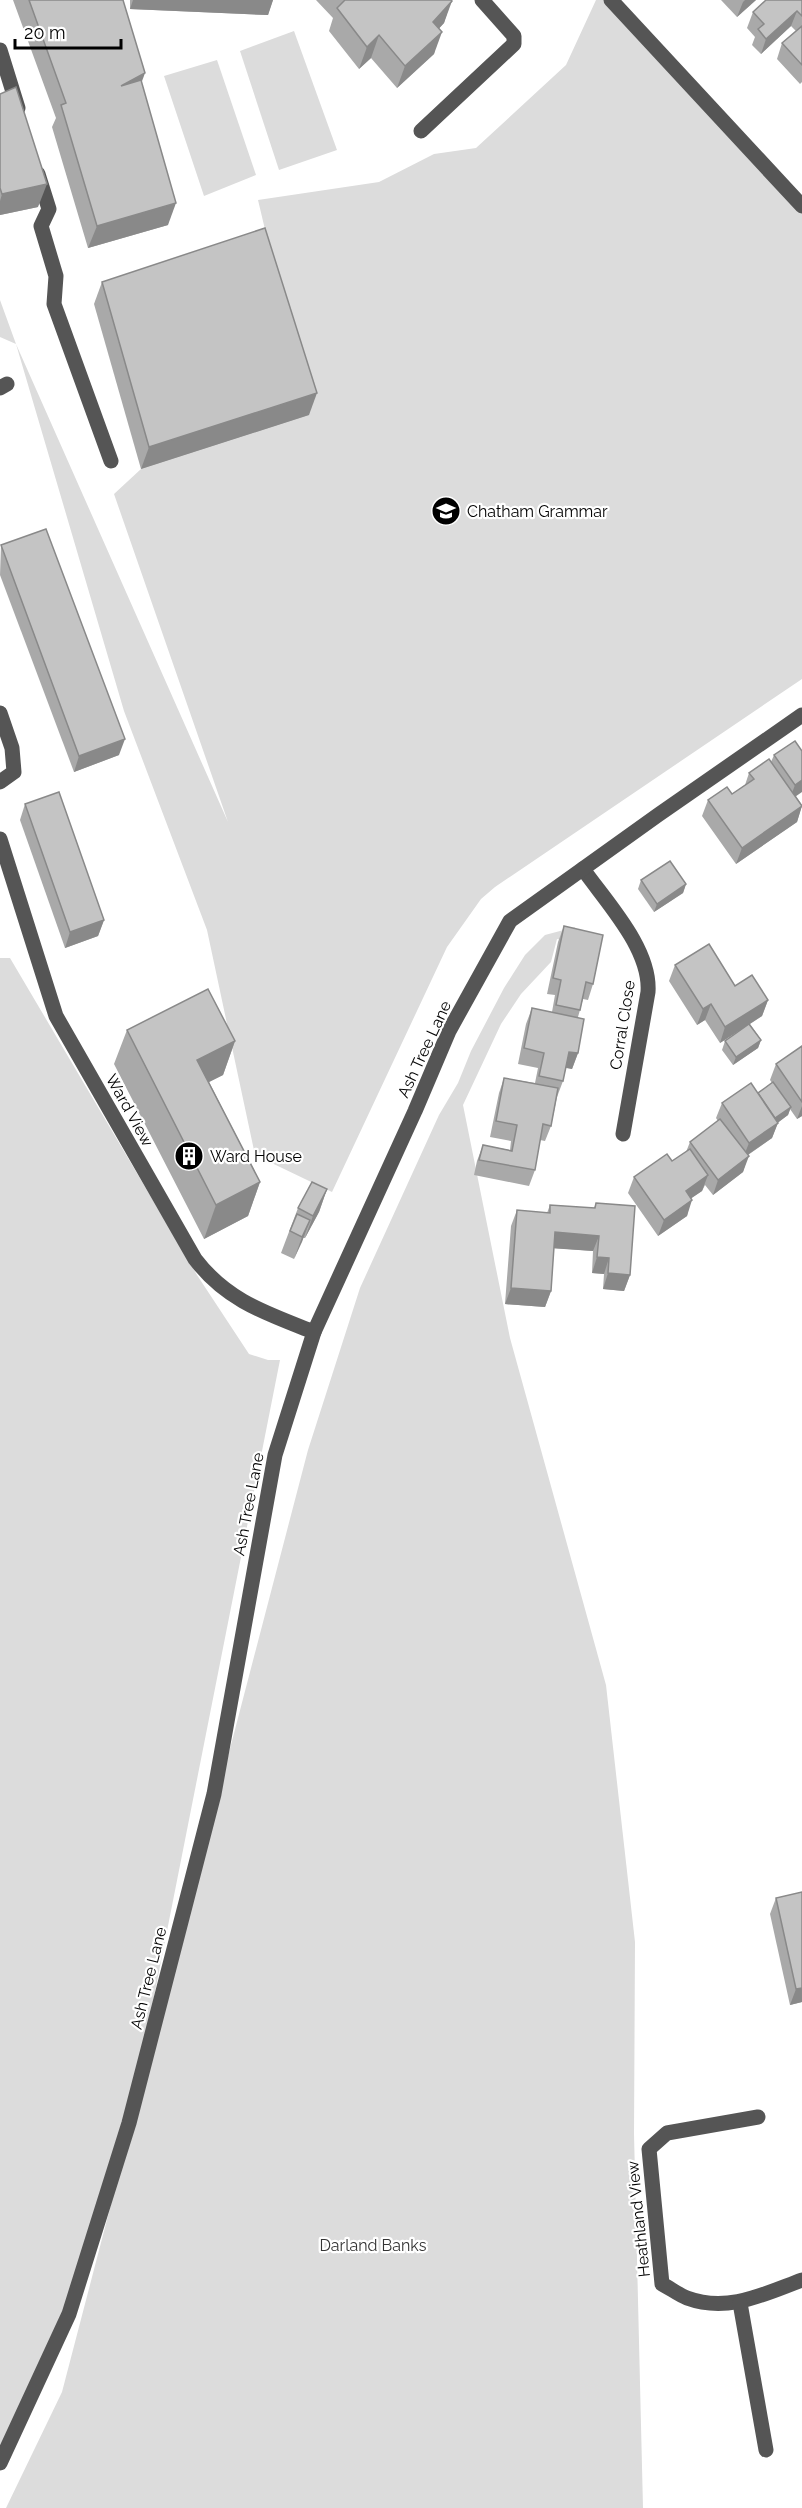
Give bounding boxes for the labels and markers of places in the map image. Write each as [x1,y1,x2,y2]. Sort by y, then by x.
school or university icon: Chatham Grammar [430,495,462,527]
place label: Chatham Grammar [467,502,608,521]
building icon: Ward House [173,1140,205,1172]
place label: Ward House [210,1147,302,1166]

